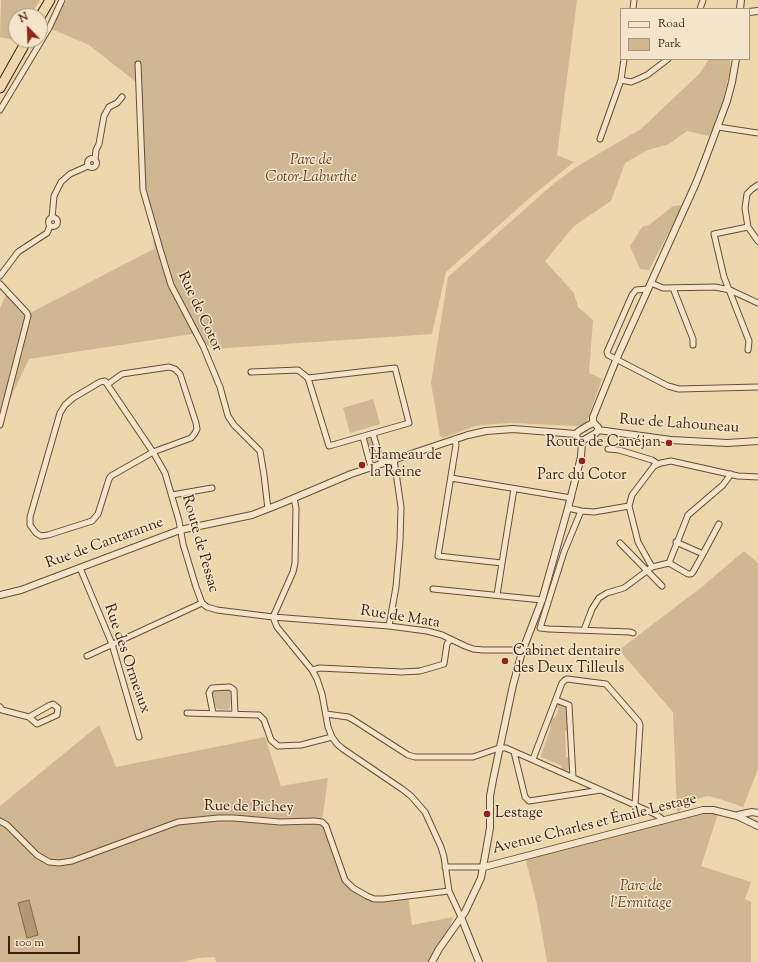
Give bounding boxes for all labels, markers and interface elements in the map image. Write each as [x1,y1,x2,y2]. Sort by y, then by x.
north arrow [8,8,48,48]
legend [620,8,750,60]
text: N [17,9,31,27]
text: Road [658,15,685,33]
text: Park [658,35,681,53]
park label: Parc de Cotor-Laburthe [265,152,357,187]
street label: Rue de Cotor [173,269,225,355]
street label: Rue de Lahouneau [618,412,740,438]
place label: Route de Canéjan [546,434,661,452]
marker: Route de Canéjan [664,438,674,448]
place label: Hameau de la Reine [370,447,442,482]
marker: Parc du Cotor [577,456,587,466]
marker: Hameau de la Reine [357,460,367,470]
place label: Parc du Cotor [537,467,627,485]
street label: Route de Pessac [176,493,222,595]
street label: Rue de Cantaranne [44,514,166,574]
street label: Rue des Ormeaux [99,602,153,716]
street label: Rue de Mata [359,603,441,633]
place label: Cabinet dentaire des Deux Tilleuls [513,643,624,678]
marker: Cabinet dentaire des Deux Tilleuls [500,656,510,666]
street label: Avenue Charles et Émile Lestage [491,791,699,859]
street label: Rue de Pichey [204,798,294,818]
place label: Lestage [495,805,543,823]
marker: Lestage [482,809,492,819]
park label: Parc de l'Ermitage [611,878,671,913]
scale bar [10,928,82,954]
text: 100 m [15,934,44,952]

